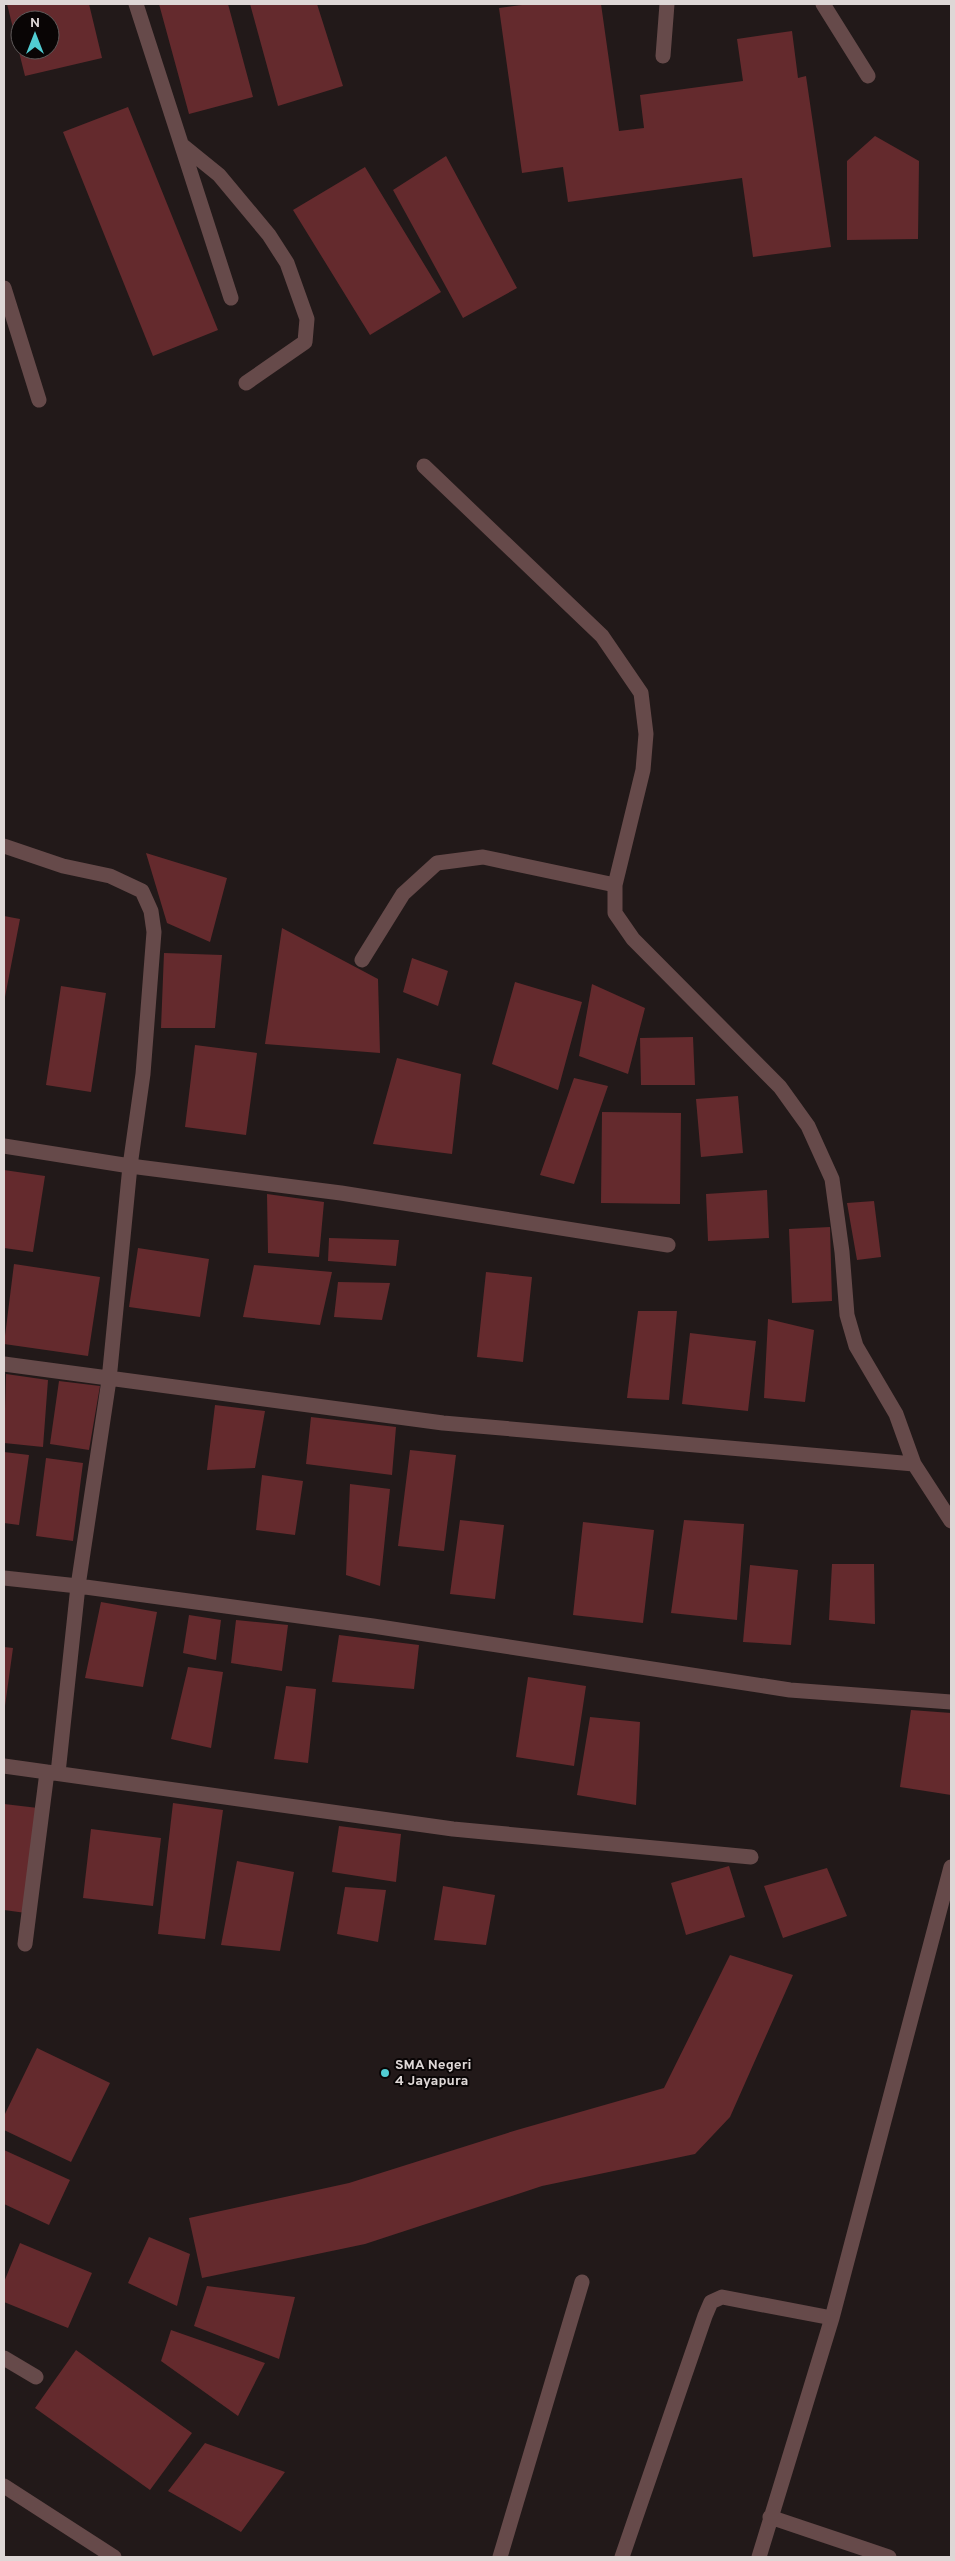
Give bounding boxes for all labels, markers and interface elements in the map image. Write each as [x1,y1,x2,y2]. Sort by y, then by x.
north arrow [10,10,60,60]
text: N [30,15,40,32]
place label: SMA Negeri 4 Jayapura [395,2057,471,2090]
marker: SMA Negeri 4 Jayapura [379,2067,391,2079]

